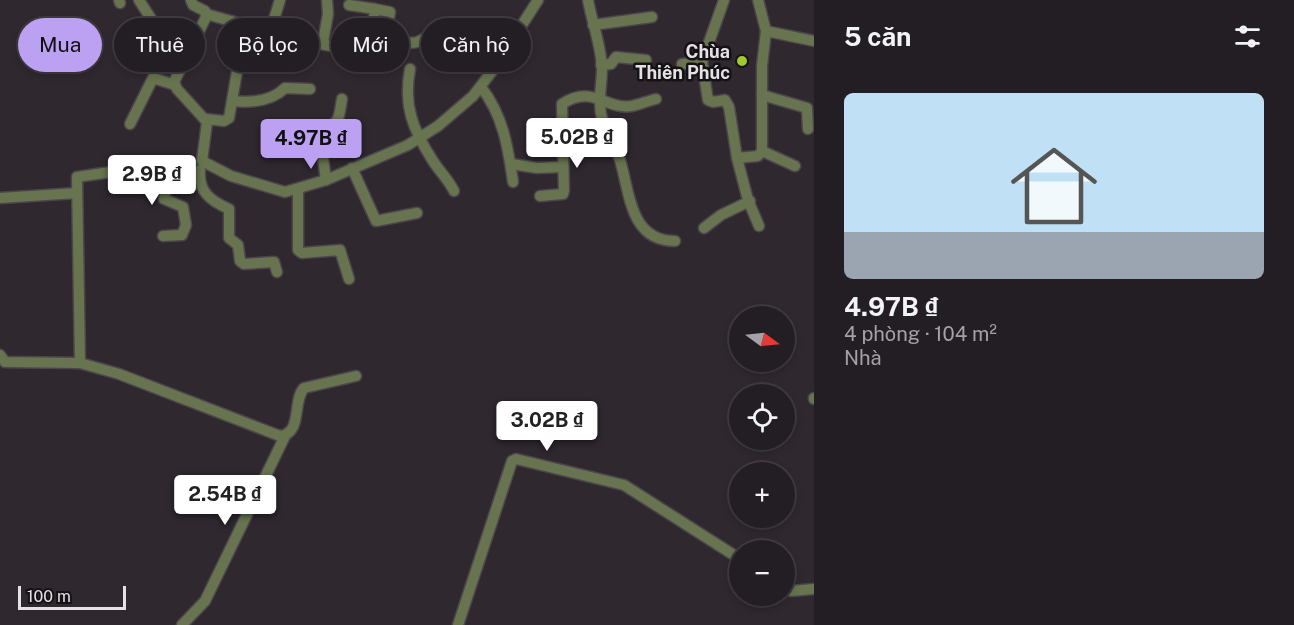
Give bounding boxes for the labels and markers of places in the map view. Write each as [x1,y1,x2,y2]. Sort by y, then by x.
place label: Chùa Thiên Phúc [635,41,730,83]
marker: Chùa Thiên Phúc [735,54,749,68]
pin: 5.02B ₫ [522,118,632,169]
pin: 4.97B ₫ [256,119,366,170]
pin: 2.9B ₫ [103,155,201,206]
pin: 3.02B ₫ [492,401,602,452]
pin: 2.54B ₫ [170,475,280,526]

